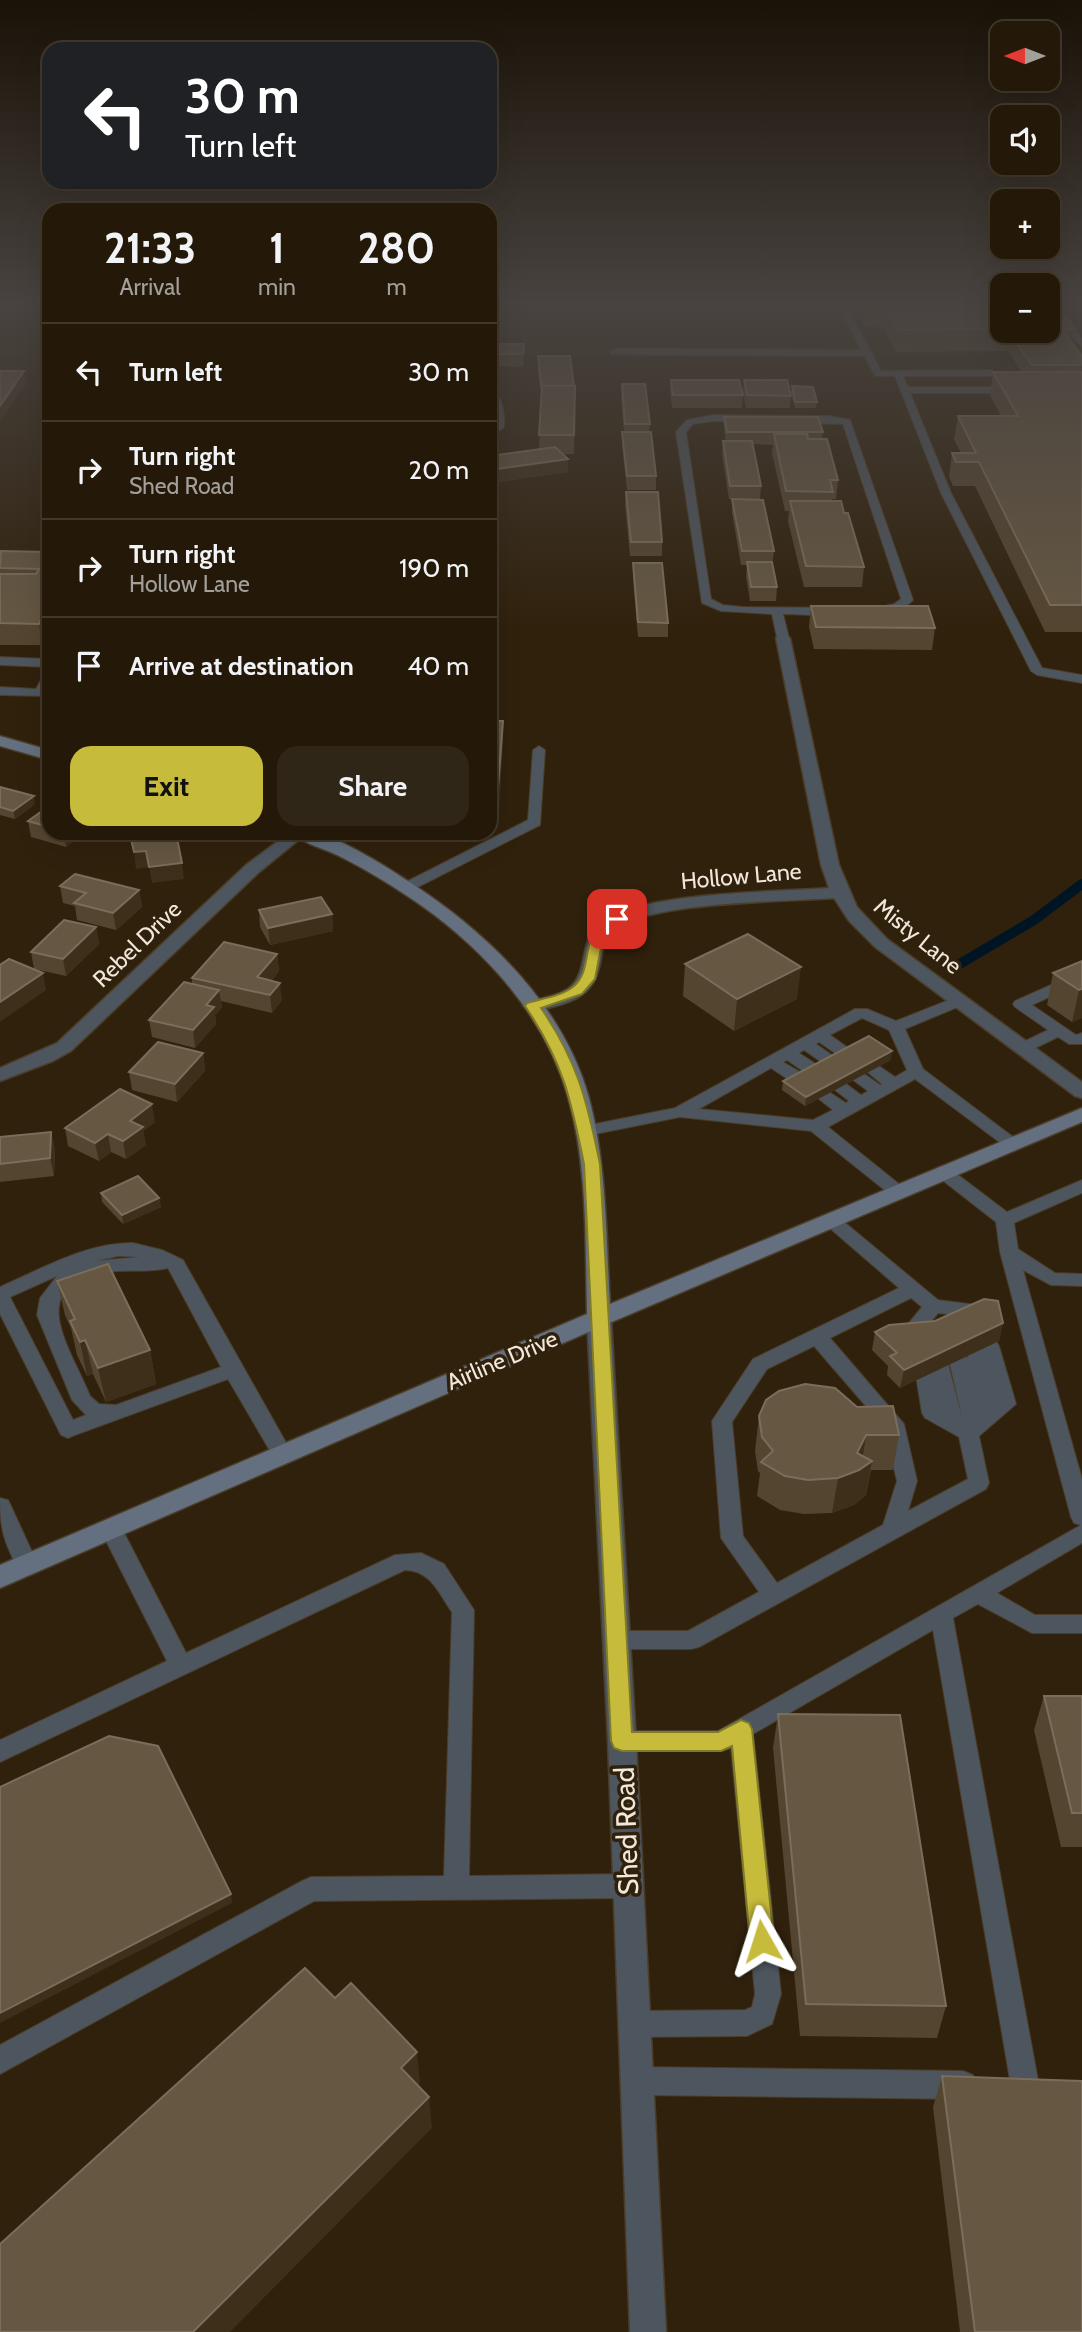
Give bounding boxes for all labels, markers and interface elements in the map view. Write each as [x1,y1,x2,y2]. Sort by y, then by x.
north arrow [990,21,1060,91]
map controls [990,21,1060,343]
text: 30 m [185,66,300,125]
icon: left [70,70,161,161]
button: sound [990,105,1060,175]
text: Turn left [185,126,296,165]
button: + [990,189,1060,259]
text: 21:33 [104,222,196,274]
text: 1 [269,222,285,274]
text: 280 [358,222,435,274]
text: Arrival [119,273,181,301]
text: min [258,273,296,301]
text: m [386,273,407,301]
button: − [990,273,1060,343]
icon: left [70,353,108,391]
text: Turn left [129,356,222,388]
text: 30 m [408,356,469,388]
text: Turn right [129,440,235,472]
icon: right [70,451,108,489]
text: 20 m [409,454,469,486]
text: Shed Road [129,472,234,500]
text: Turn right [129,538,235,570]
icon: right [70,549,108,587]
text: 190 m [399,552,469,584]
text: Hollow Lane [129,570,250,598]
icon: arrive [70,647,108,685]
text: Arrive at destination [129,650,354,682]
text: 40 m [407,650,469,682]
button: Exit [70,746,263,826]
button: Share [277,746,469,826]
street label: Hollow Lane [680,857,803,895]
pin [587,889,647,949]
street label: Misty Lane [869,892,968,980]
street label: Rebel Drive [87,895,187,993]
icon: arrive [598,900,636,938]
street label: Airline Drive [442,1324,562,1396]
street label: Shed Road [607,1766,645,1896]
position arrow [725,1904,799,1978]

